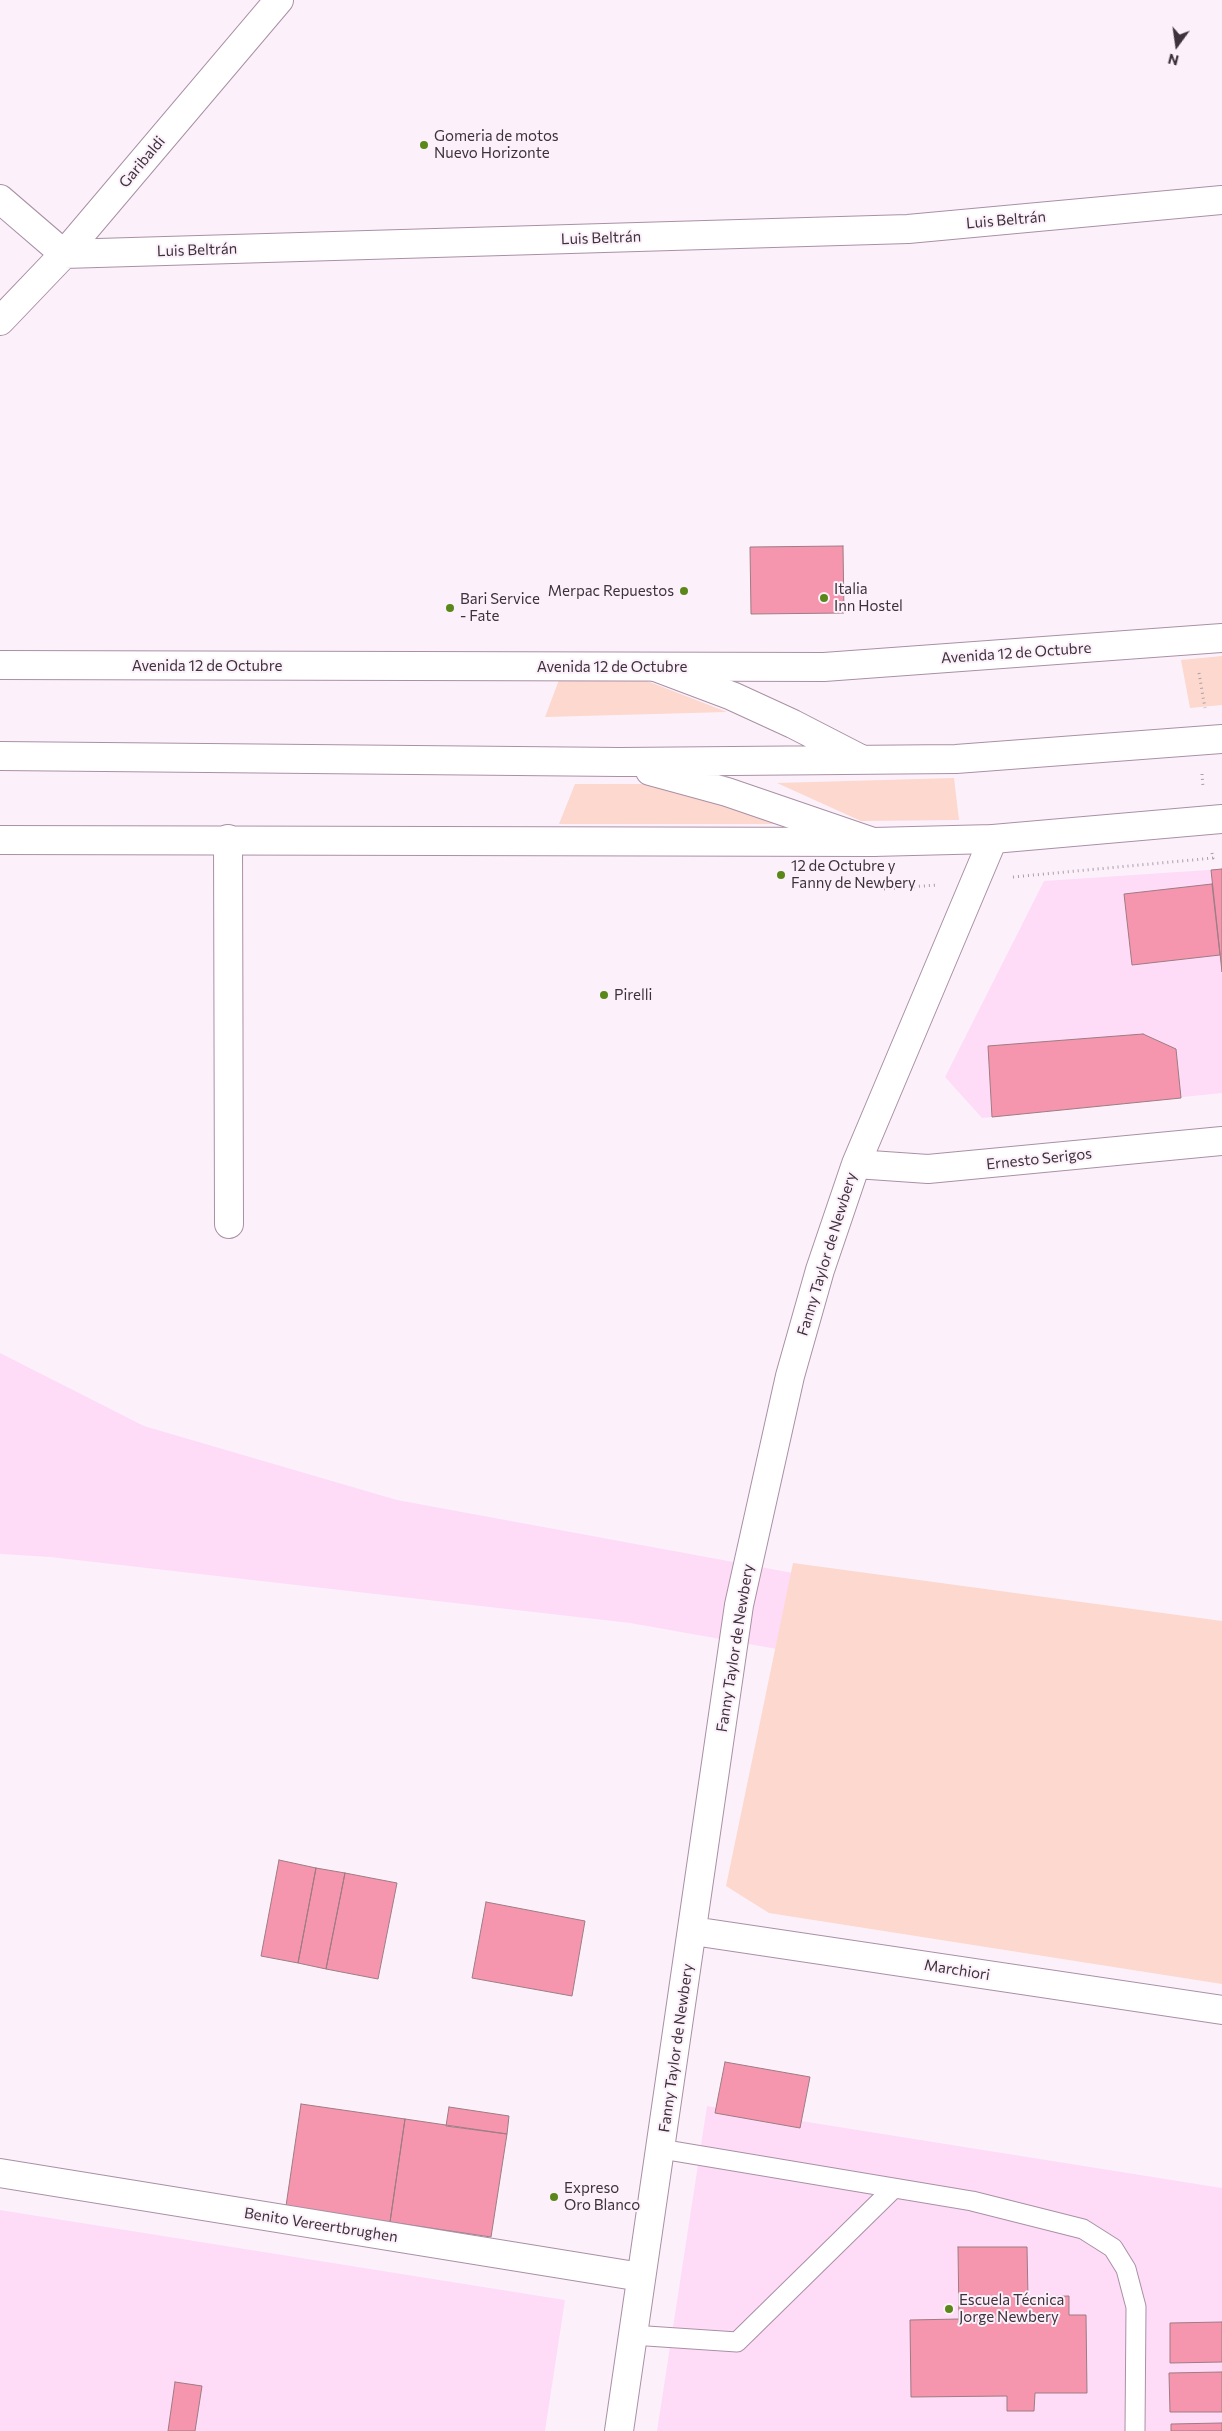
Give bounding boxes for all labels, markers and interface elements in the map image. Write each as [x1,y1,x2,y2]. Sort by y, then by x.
north arrow [1152,20,1202,70]
text: N [1166,51,1180,70]
place label: Gomeria de motos Nuevo Horizonte [434,127,559,162]
street label: Garibaldi [115,133,169,191]
marker: Gomeria de motos Nuevo Horizonte [418,139,430,151]
street label: Luis Beltrán [965,208,1047,232]
street label: Luis Beltrán [561,228,641,248]
street label: Luis Beltrán [157,240,237,260]
place label: Italia Inn Hostel [834,580,903,615]
place label: Merpac Repuestos [548,582,674,600]
marker: Merpac Repuestos [678,585,690,597]
place label: Bari Service - Fate [460,590,540,625]
marker: Italia Inn Hostel [818,592,830,604]
marker: Bari Service - Fate [444,602,456,614]
street label: Avenida 12 de Octubre [940,639,1092,667]
street label: Avenida 12 de Octubre [132,657,282,675]
street label: Avenida 12 de Octubre [537,658,687,676]
place label: 12 de Octubre y Fanny de Newbery [791,857,916,892]
marker: 12 de Octubre y Fanny de Newbery [775,869,787,881]
place label: Pirelli [614,986,652,1004]
marker: Pirelli [598,989,610,1001]
street label: Ernesto Serigos [985,1144,1093,1174]
street label: Fanny Taylor de Newbery [794,1170,860,1338]
street label: Fanny Taylor de Newbery [713,1563,757,1733]
street label: Marchiori [923,1956,991,1984]
street label: Fanny Taylor de Newbery [655,1962,697,2134]
place label: Expreso Oro Blanco [564,2179,640,2214]
marker: Expreso Oro Blanco [548,2191,560,2203]
street label: Benito Vereertbrughen [243,2204,399,2246]
place label: Escuela Técnica Jorge Newbery [959,2291,1064,2326]
marker: Escuela Técnica Jorge Newbery [943,2303,955,2315]

